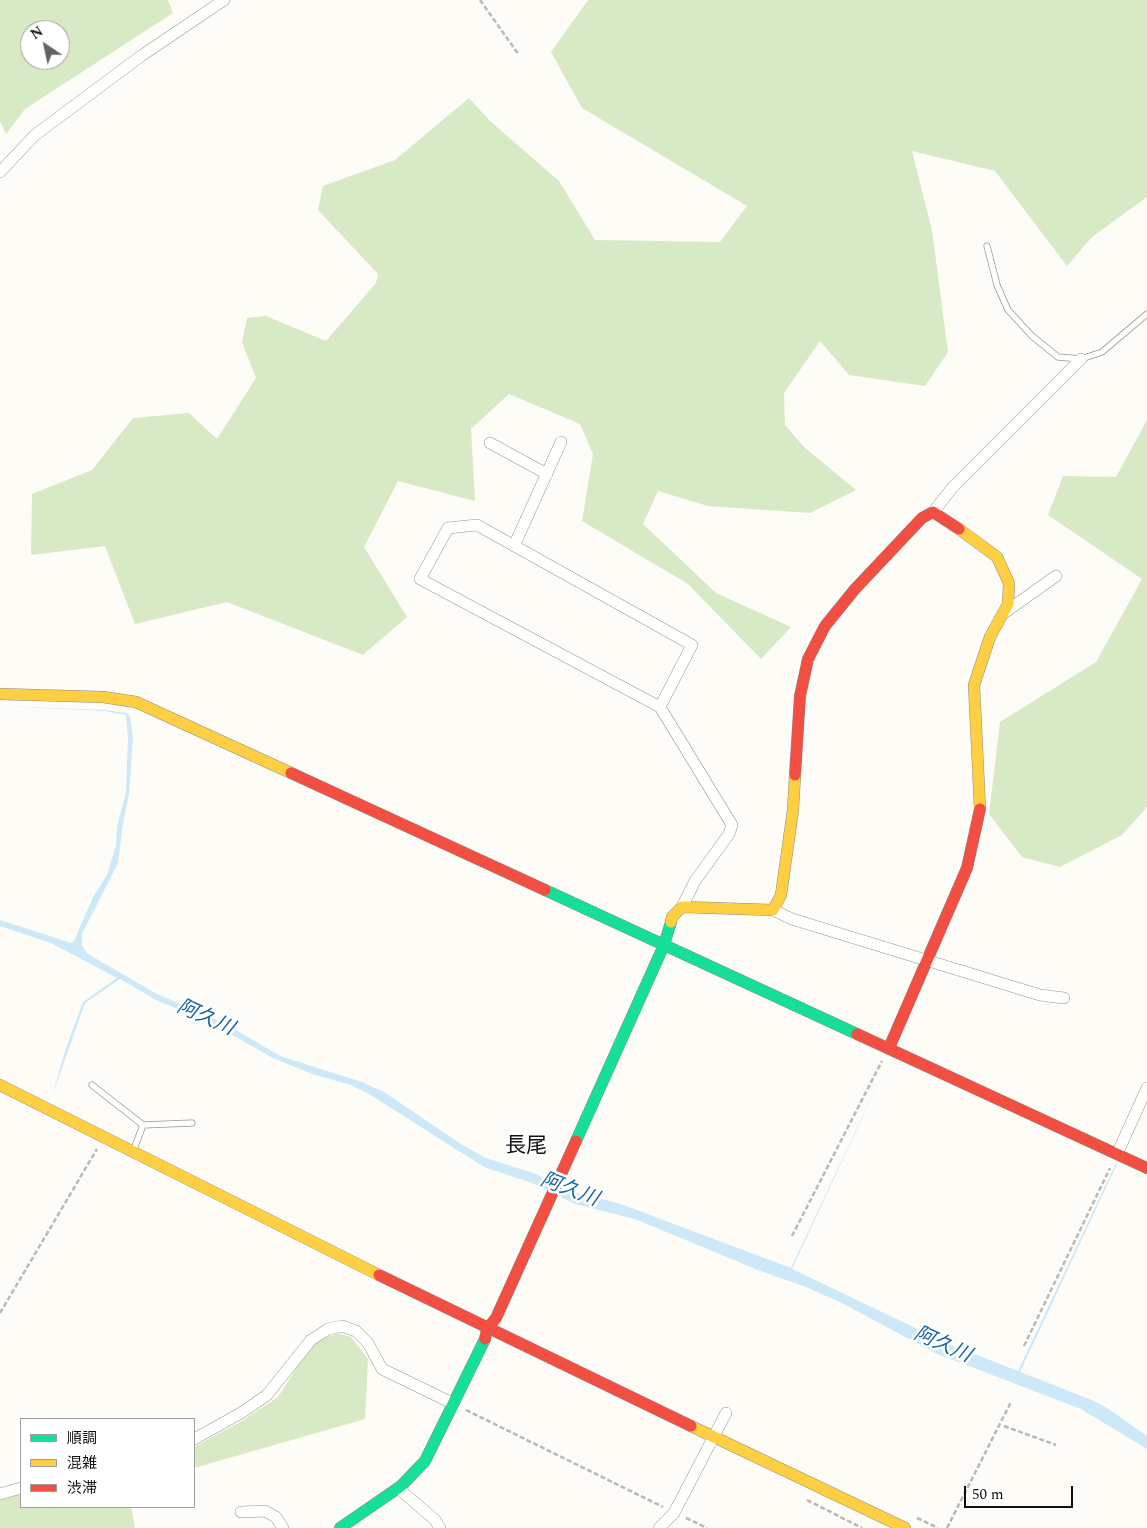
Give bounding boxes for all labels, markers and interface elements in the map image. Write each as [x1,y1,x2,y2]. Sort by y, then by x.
north arrow [20,20,70,70]
text: N [26,21,48,45]
water label: 阿久川 [173,996,237,1042]
district label: 長尾 [505,1135,547,1161]
water label: 阿久川 [537,1169,601,1213]
water label: 阿久川 [910,1323,974,1369]
legend [20,1418,195,1508]
text: 順調 [67,1427,97,1450]
text: 混雑 [67,1452,97,1475]
scale bar [967,1476,1076,1508]
text: 渋滞 [67,1477,97,1500]
text: 50 m [972,1483,1004,1506]

